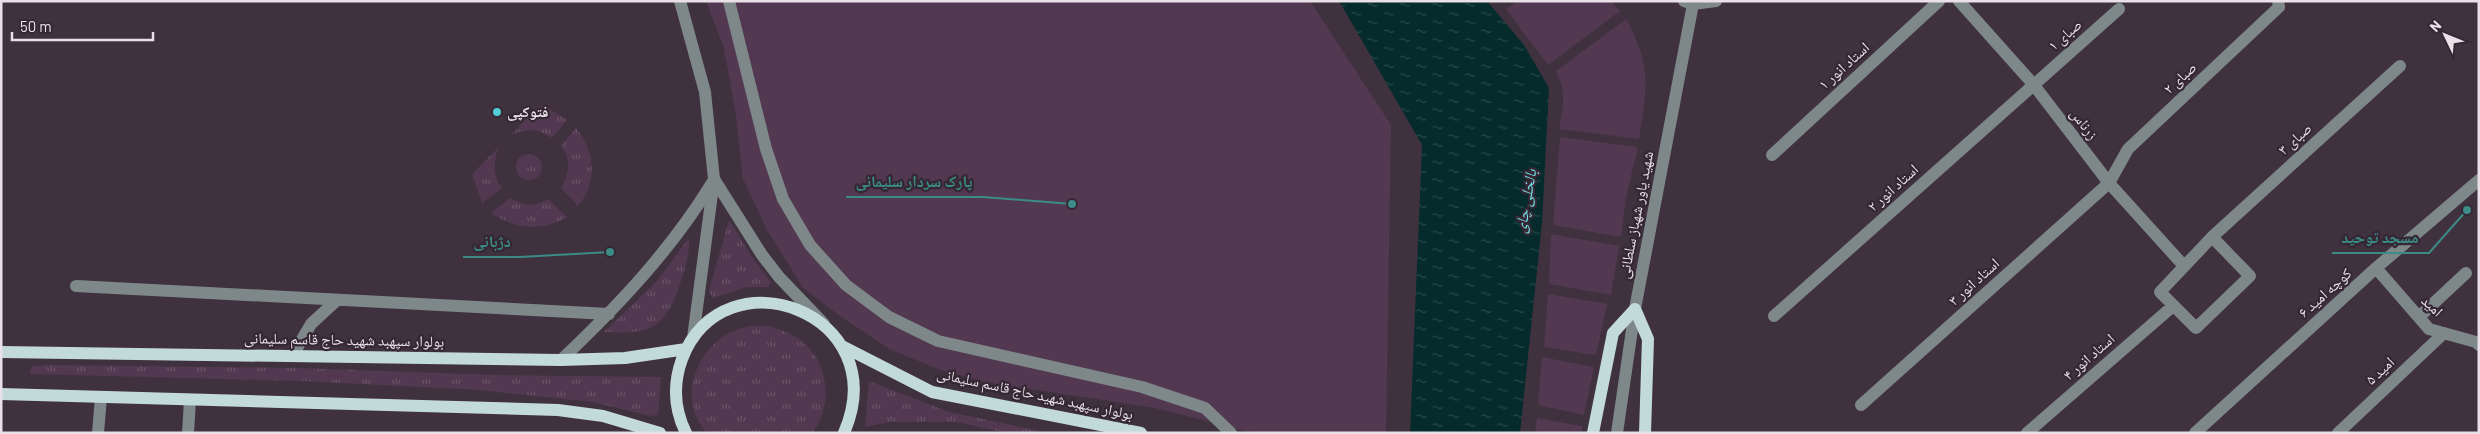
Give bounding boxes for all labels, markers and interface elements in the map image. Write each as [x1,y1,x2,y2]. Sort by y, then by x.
scale bar [12,10,154,42]
north arrow [2420,10,2470,60]
street label: صبای ۱ [2044,15,2086,55]
text: 50 m [20,17,52,35]
text: N [2426,17,2445,35]
street label: استاد انور ۱ [1814,38,1873,93]
street label: صبای ۲ [2159,57,2201,99]
place label: فتوکپی [507,102,549,121]
street label: زرناس [2066,104,2103,144]
marker: فتوکپی [491,106,503,118]
street label: صبای ۳ [2274,119,2316,159]
street label: شهید یاور شهباز سلطانی [1614,149,1658,281]
street label: استاد انور ۲ [1863,160,1922,215]
callout: پارک سردار سلیمانی [846,166,983,197]
water label: بالخلی چای [1510,167,1542,235]
text: پارک سردار سلیمانی [856,171,973,191]
callout: مسجد توحید [2332,222,2429,253]
callout: دژبانی [463,226,520,257]
text: مسجد توحید [2341,227,2419,246]
text: دژبانی [473,231,511,251]
street label: استاد انور ۳ [1944,254,2003,309]
street label: کوچه امید ۶ [2294,264,2355,322]
street label: امید [2418,291,2447,320]
street label: بولوار سپهبد شهید حاج قاسم سلیمانی [244,328,444,352]
street label: استاد انور ۴ [2059,329,2118,384]
street label: امید ۵ [2361,353,2398,388]
street label: بولوار سپهبد شهید حاج قاسم سلیمانی [935,363,1135,425]

